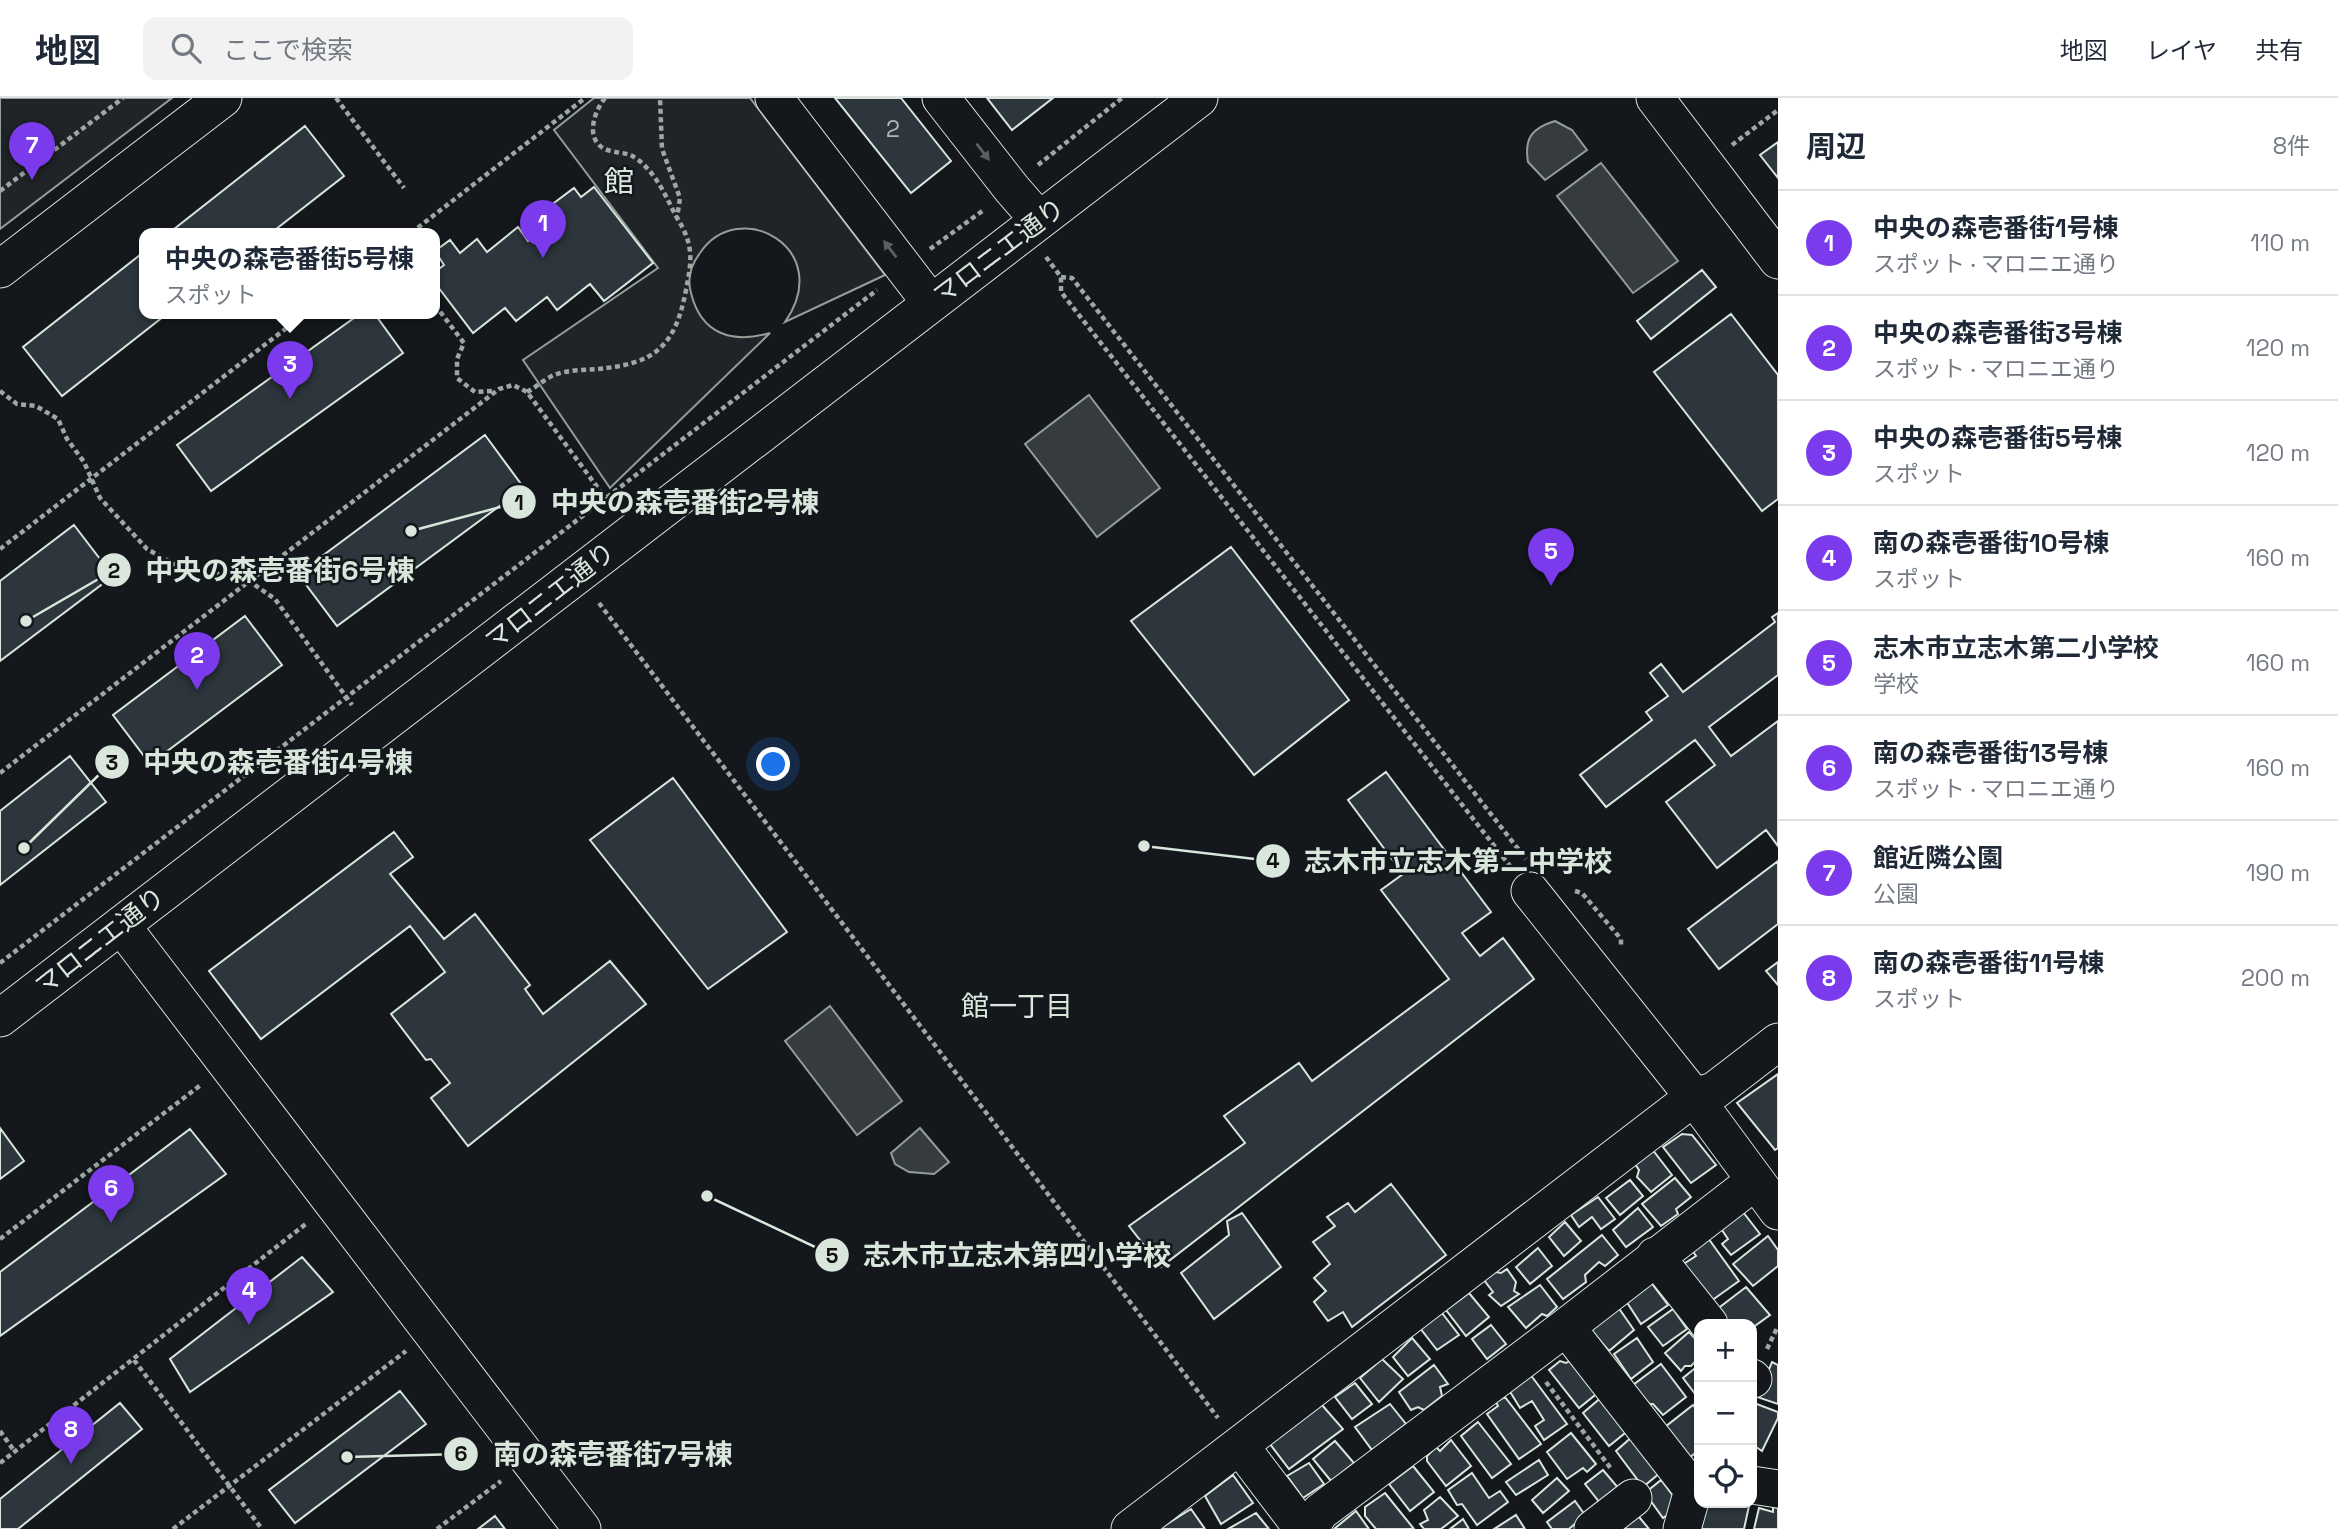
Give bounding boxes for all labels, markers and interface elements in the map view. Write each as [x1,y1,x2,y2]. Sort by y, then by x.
search box [143,17,633,80]
icon: search [167,29,205,67]
text: 地図 [35,30,101,72]
text: ここで検索 [223,33,353,67]
text: 地図 [2060,35,2108,66]
text: レイヤ [2146,35,2217,66]
text: 共有 [2255,35,2303,66]
house number: 2 [886,114,900,144]
pin: 7 [9,122,55,180]
text: 周辺 [1806,127,1866,166]
text: 8件 [2273,131,2310,161]
one-way arrow [975,143,989,161]
district label: 館 [604,162,634,201]
street label: マロニエ通り [926,190,1072,312]
pin: 1 [520,200,566,258]
text: 中央の森壱番街1号棟 [1873,211,2119,245]
popup [139,228,440,319]
text: 1 [1824,228,1834,258]
text: 110 m [2250,228,2310,258]
one-way arrow [883,240,897,258]
text: 中央の森壱番街5号棟 [165,242,414,276]
text: スポット · マロニエ通り [1873,249,2119,279]
text: スポット [165,280,257,310]
text: 中央の森壱番街3号棟 [1873,316,2123,350]
text: 2 [1822,333,1836,363]
text: 120 m [2246,333,2310,363]
pin: 3 [267,341,313,399]
text: スポット · マロニエ通り [1873,354,2119,384]
text: 中央の森壱番街5号棟 [1873,421,2123,455]
text: 3 [1822,438,1836,468]
text: 120 m [2246,438,2310,468]
text: スポット [1873,459,1965,489]
callout: 中央の森壱番街2号棟 [501,478,833,527]
text: 中央の森壱番街2号棟 [551,484,819,520]
text: 1 [514,489,524,516]
text: 南の森壱番街10号棟 [1873,526,2110,560]
pin: 5 [1528,528,1574,586]
street label: マロニエ通り [478,535,622,657]
text: 4 [1822,543,1836,573]
text: 160 m [2246,543,2310,573]
callout: 中央の森壱番街6号棟 [96,546,428,595]
text: 中央の森壱番街6号棟 [145,552,415,588]
text: 2 [108,557,120,584]
text: スポット [1873,564,1965,594]
text: 志木市立志木第二小学校 [1873,631,2159,665]
pin: 2 [174,632,220,690]
text: 5 [1822,648,1836,678]
text: 160 m [2246,648,2310,678]
text: 学校 [1873,669,1919,699]
text: 南の森壱番街13号棟 [1873,736,2109,770]
callout: 中央の森壱番街4号棟 [94,738,427,787]
text: 中央の森壱番街4号棟 [143,744,413,780]
your location [756,747,790,781]
text: 3 [106,749,118,776]
text: 6 [1822,753,1836,783]
text: 160 m [2246,753,2310,783]
text: スポット · マロニエ通り [1873,774,2119,804]
callout: 志木市立志木第二中学校 [1255,836,1626,885]
text: 館近隣公園 [1873,841,2003,875]
text: 志木市立志木第二中学校 [1304,843,1612,879]
text: 4 [1266,847,1280,874]
text: 7 [1823,858,1835,888]
text: 190 m [2246,858,2310,888]
text: 公園 [1873,879,1919,909]
street label: マロニエ通り [28,880,172,1002]
text: 南の森壱番街11号棟 [1873,946,2105,980]
text: 8 [1822,963,1836,993]
text: 200 m [2241,963,2310,993]
text: スポット [1873,984,1965,1014]
district label: 館一丁目 [961,988,1073,1024]
pin: 6 [88,1165,134,1223]
callout: 志木市立志木第四小学校 [814,1231,1185,1280]
text: 志木市立志木第四小学校 [863,1237,1171,1273]
text: 5 [826,1242,838,1269]
pin: 4 [226,1267,272,1325]
map controls [1694,1319,1757,1508]
button: + [1694,1319,1757,1382]
button: − [1694,1382,1757,1445]
pin: 8 [48,1406,94,1464]
callout: 南の森壱番街7号棟 [444,1429,746,1478]
text: 南の森壱番街7号棟 [493,1436,733,1472]
text: 6 [455,1440,468,1467]
button: locate [1694,1445,1757,1508]

